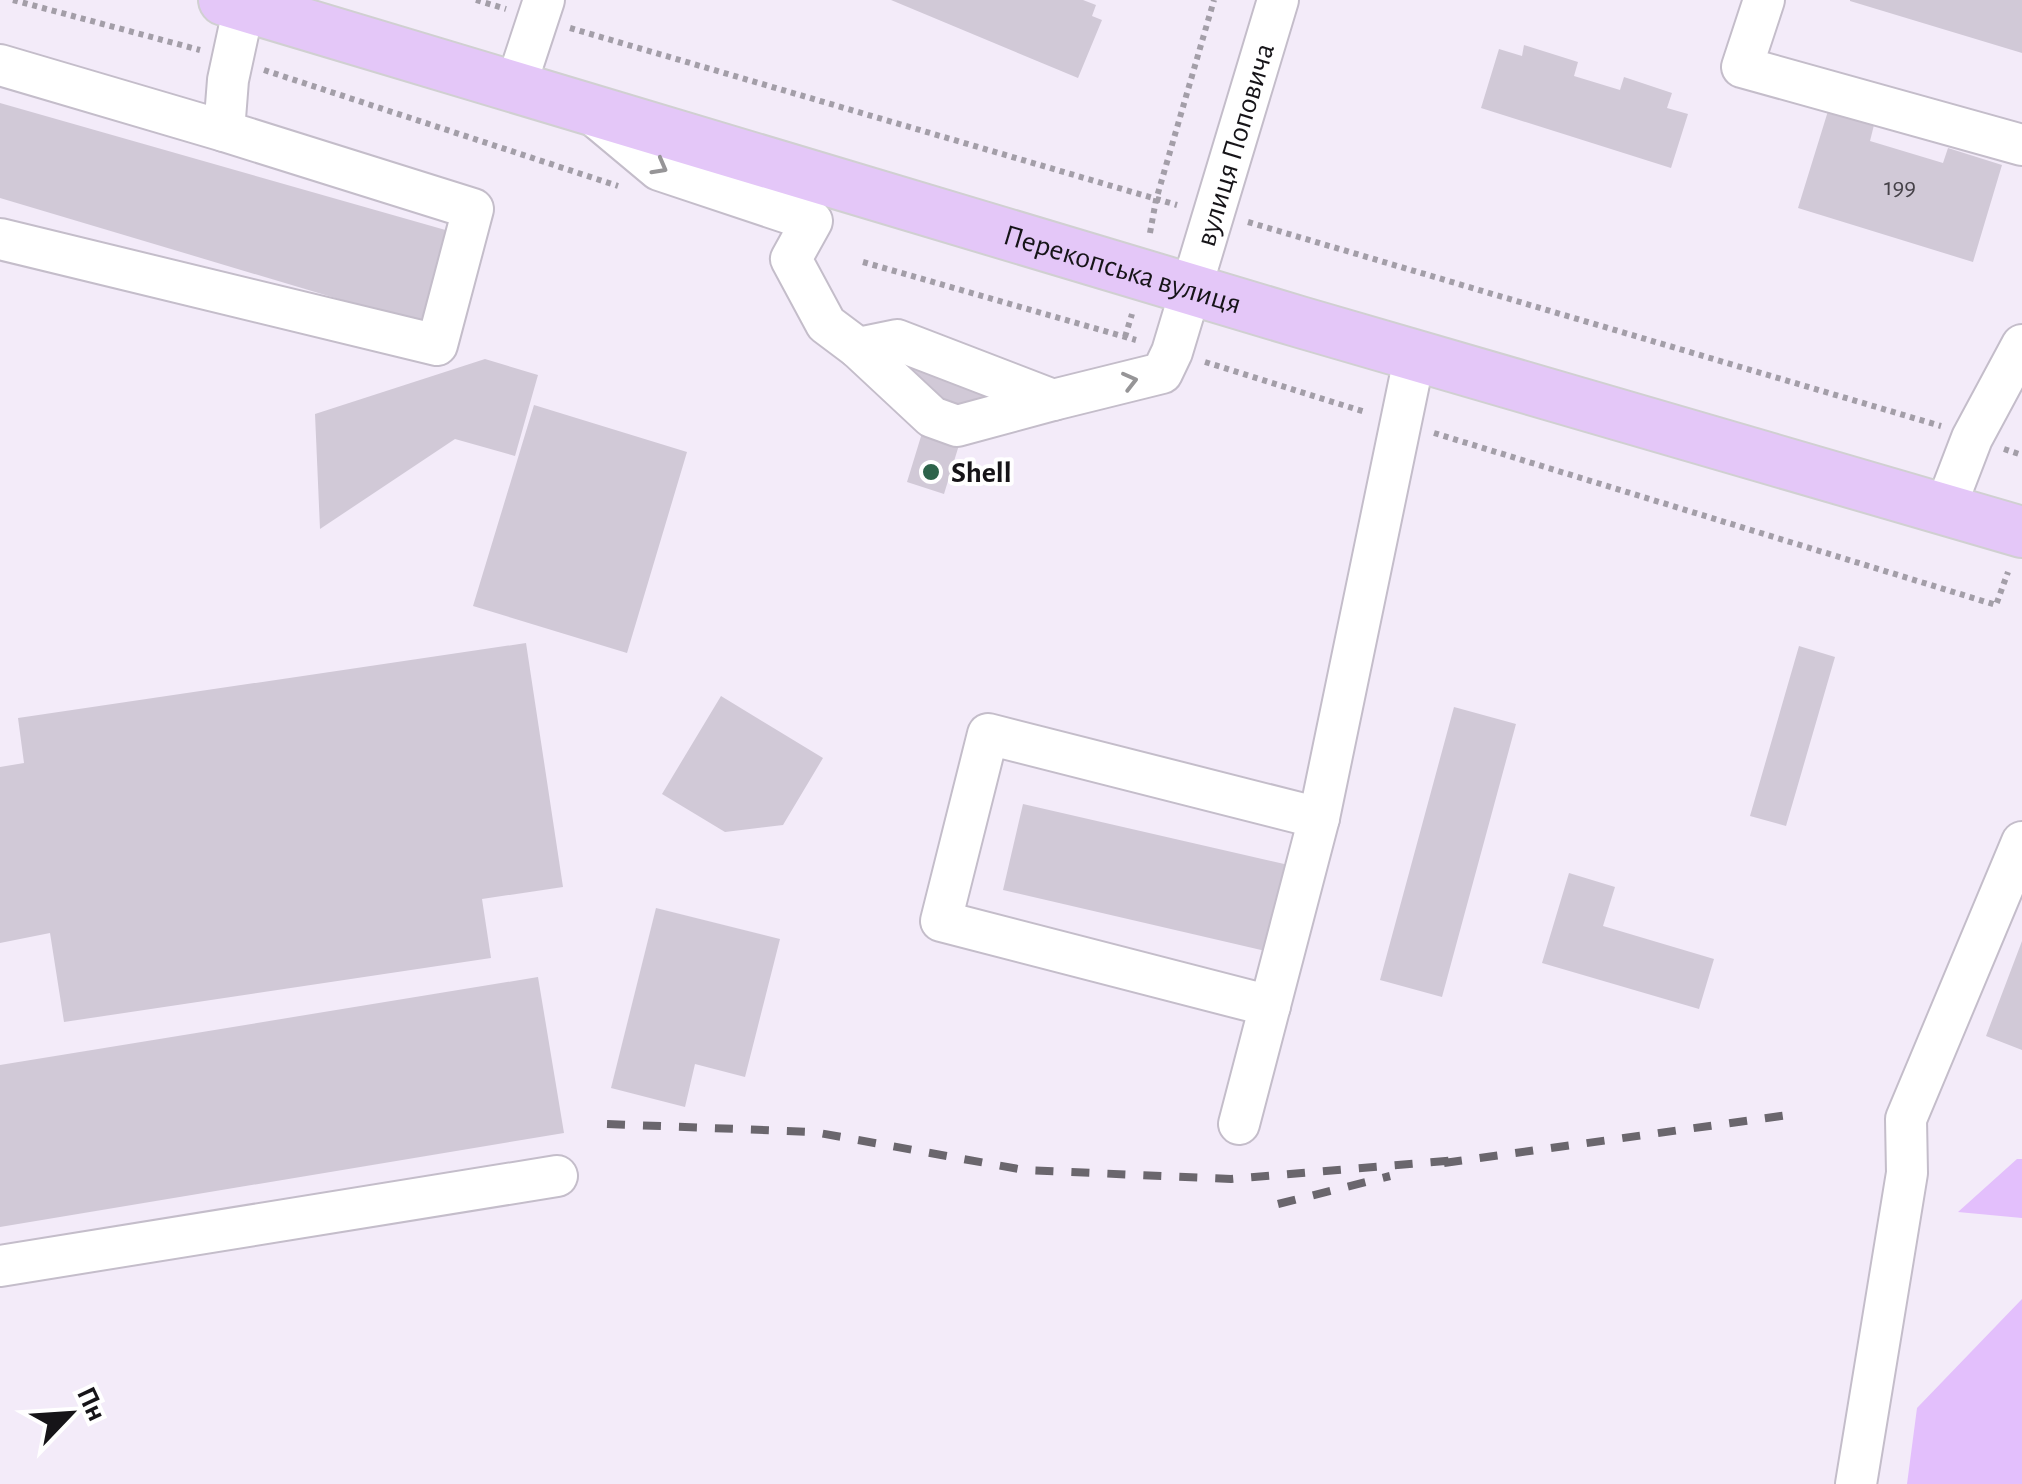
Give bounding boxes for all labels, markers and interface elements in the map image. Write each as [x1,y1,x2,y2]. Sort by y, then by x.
street label: вулиця Поповича [1191,40,1280,250]
one-way arrow [649,155,667,175]
house number: 199 [1884,175,1916,200]
street label: Перекопська вулиця [1000,220,1245,320]
one-way arrow [1121,371,1138,392]
place label: Shell [951,458,1012,488]
marker: Shell [920,461,942,483]
north arrow [20,1364,120,1464]
text: Пн [71,1383,111,1426]

